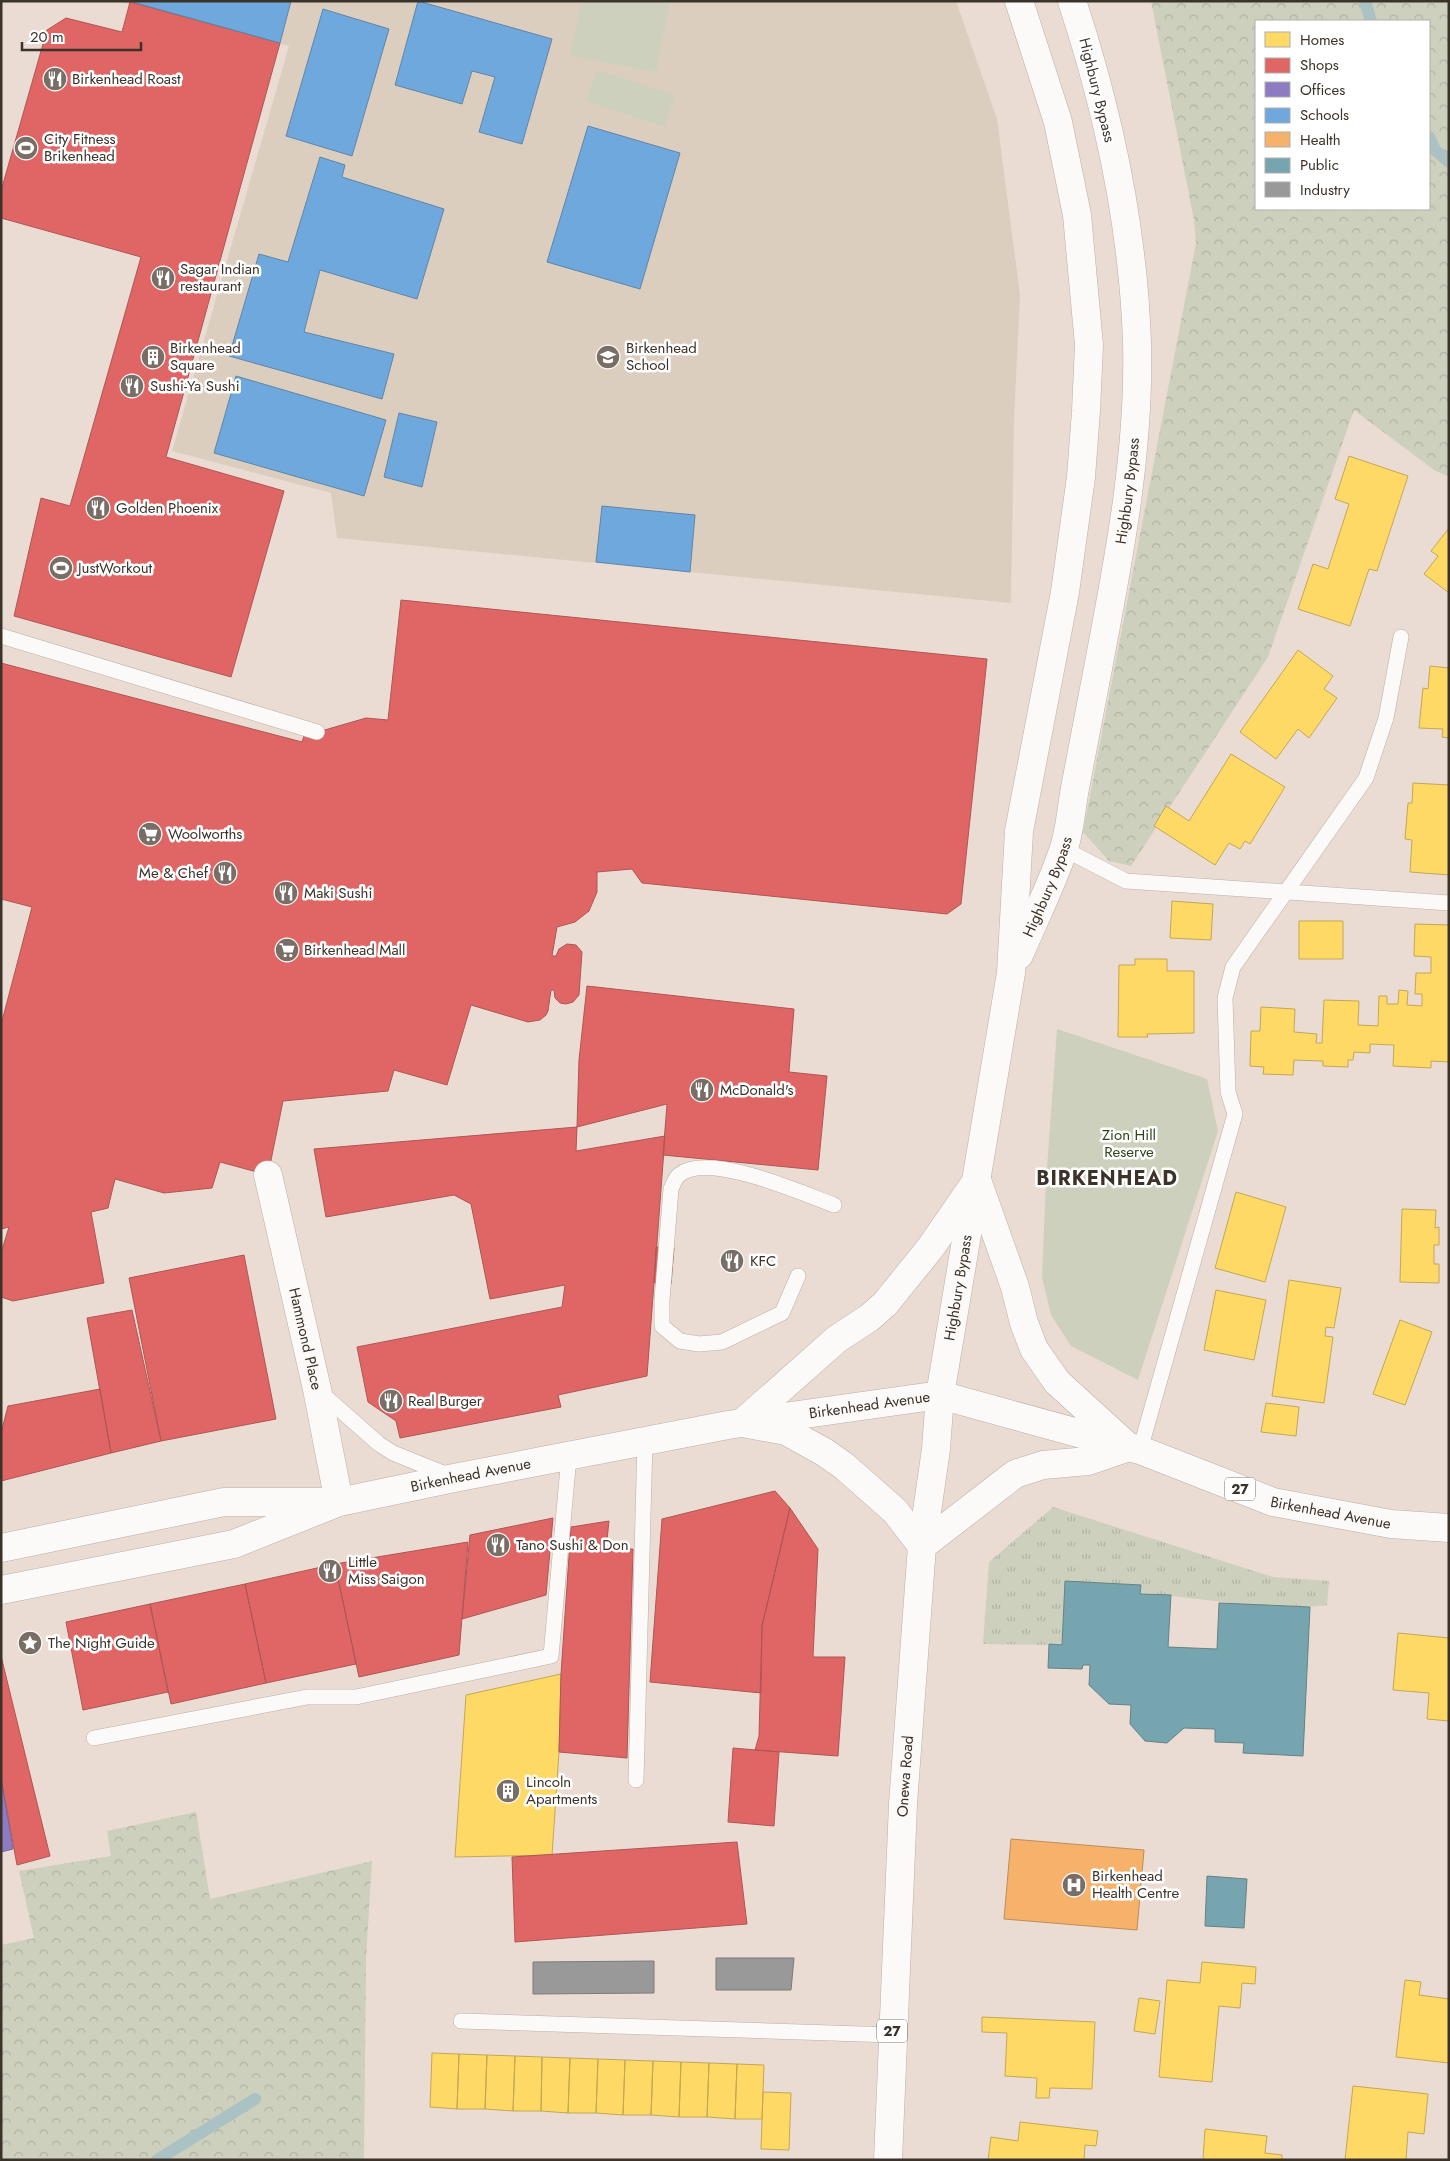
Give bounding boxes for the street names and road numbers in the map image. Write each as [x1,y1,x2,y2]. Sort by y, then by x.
street label: Highbury Bypass [1073,35,1121,145]
street label: Highbury Bypass [1110,437,1145,546]
street label: Highbury Bypass [1017,834,1078,941]
street label: Highbury Bypass [938,1233,978,1342]
street label: Hammond Place [283,1285,328,1392]
street label: Birkenhead Avenue [807,1385,932,1424]
street label: Birkenhead Avenue [409,1452,533,1498]
road number: 27 [1225,1478,1255,1500]
street label: Birkenhead Avenue [1269,1491,1393,1535]
street label: Onewa Road [891,1735,919,1818]
road number: 27 [877,2020,907,2042]

